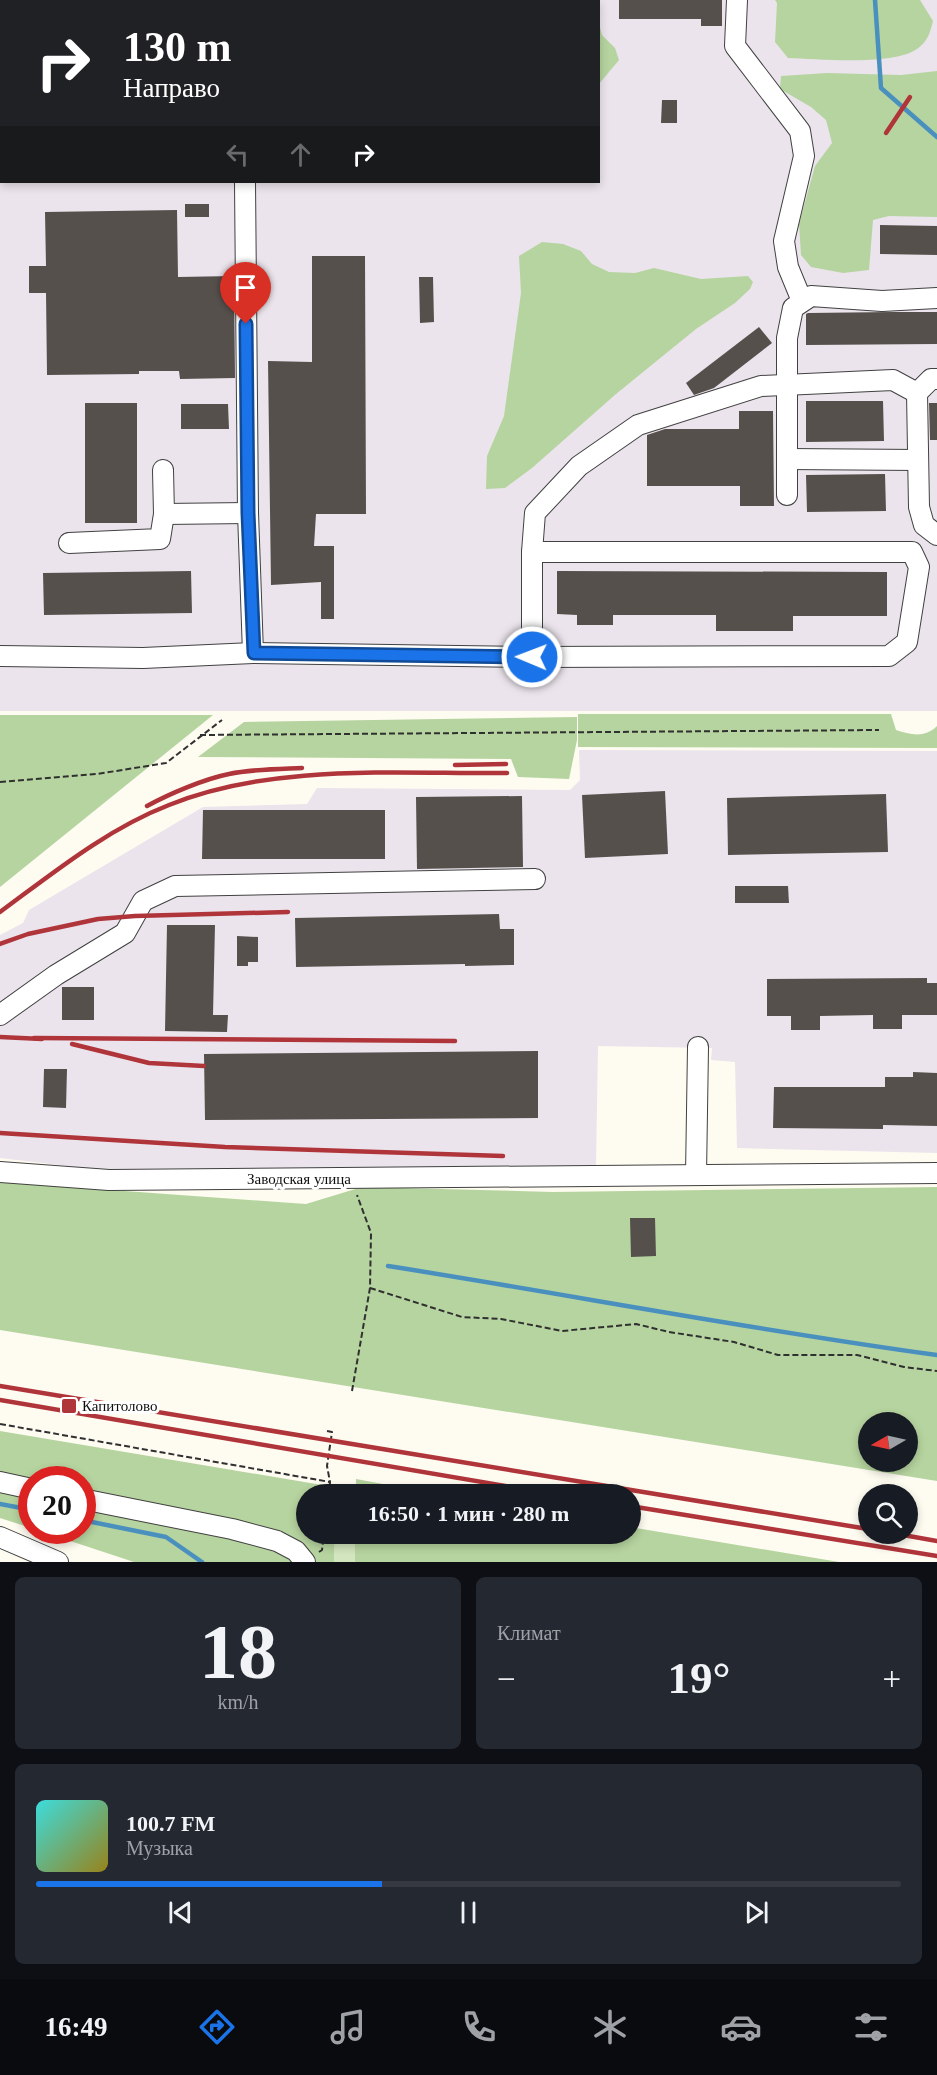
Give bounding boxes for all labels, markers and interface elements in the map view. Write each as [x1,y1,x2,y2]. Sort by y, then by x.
icon: right [24,24,102,102]
text: 130 m [123,24,232,70]
text: Направо [123,73,220,103]
icon: left [221,138,254,171]
icon: ahead [284,138,317,171]
icon: right [347,138,380,171]
pin [220,262,271,324]
icon: arrive [229,271,262,304]
position arrow [500,625,564,689]
street label: Заводская улица [247,1171,351,1187]
marker: Капитолово [60,1397,78,1415]
place label: Капитолово [82,1398,157,1414]
north arrow [858,1412,918,1472]
map controls [858,1412,918,1544]
speed limit sign: 20 [18,1466,96,1544]
button: search [858,1484,918,1544]
text: 16:50 · 1 мин · 280 m [368,1501,569,1526]
text: 18 [199,1608,277,1695]
text: Климат [497,1622,561,1644]
text: 19° [668,1653,731,1703]
text: − [497,1661,516,1697]
text: + [882,1661,901,1697]
text: km/h [217,1691,259,1713]
text: 100.7 FM [126,1811,215,1836]
text: Музыка [126,1837,193,1859]
icon: previous [164,1896,197,1929]
icon: pause [452,1896,485,1929]
icon: next [740,1896,773,1929]
icon: directions [196,2006,238,2048]
icon: music [327,2006,369,2048]
icon: phone [458,2006,500,2048]
icon: climate [589,2006,631,2048]
icon: car [720,2006,762,2048]
icon: filters [850,2006,892,2048]
text: 16:49 [44,2012,107,2042]

